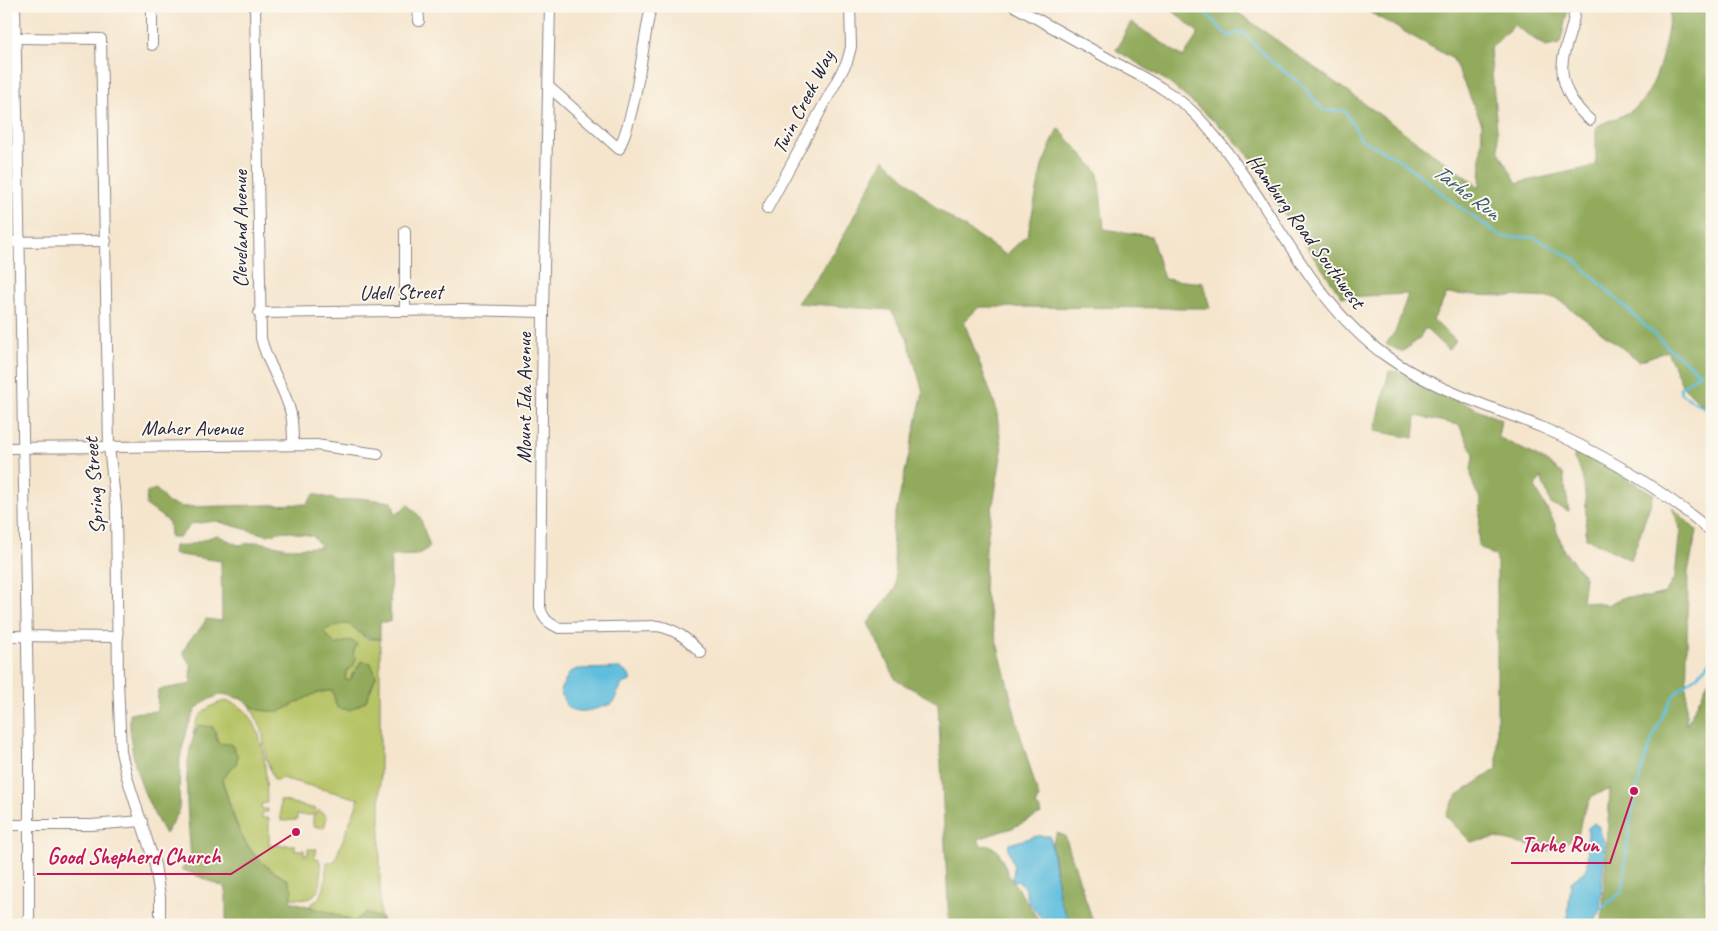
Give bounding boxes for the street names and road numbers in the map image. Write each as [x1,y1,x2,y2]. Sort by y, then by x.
street label: Twin Creek Way [766,44,841,158]
street label: Hamburg Road Southwest [1241,149,1372,315]
street label: Cleveland Avenue [227,169,253,288]
street label: Udell Street [359,278,446,306]
street label: Mount Ida Avenue [511,332,537,463]
street label: Maher Avenue [141,415,244,441]
street label: Spring Street [78,435,110,535]

